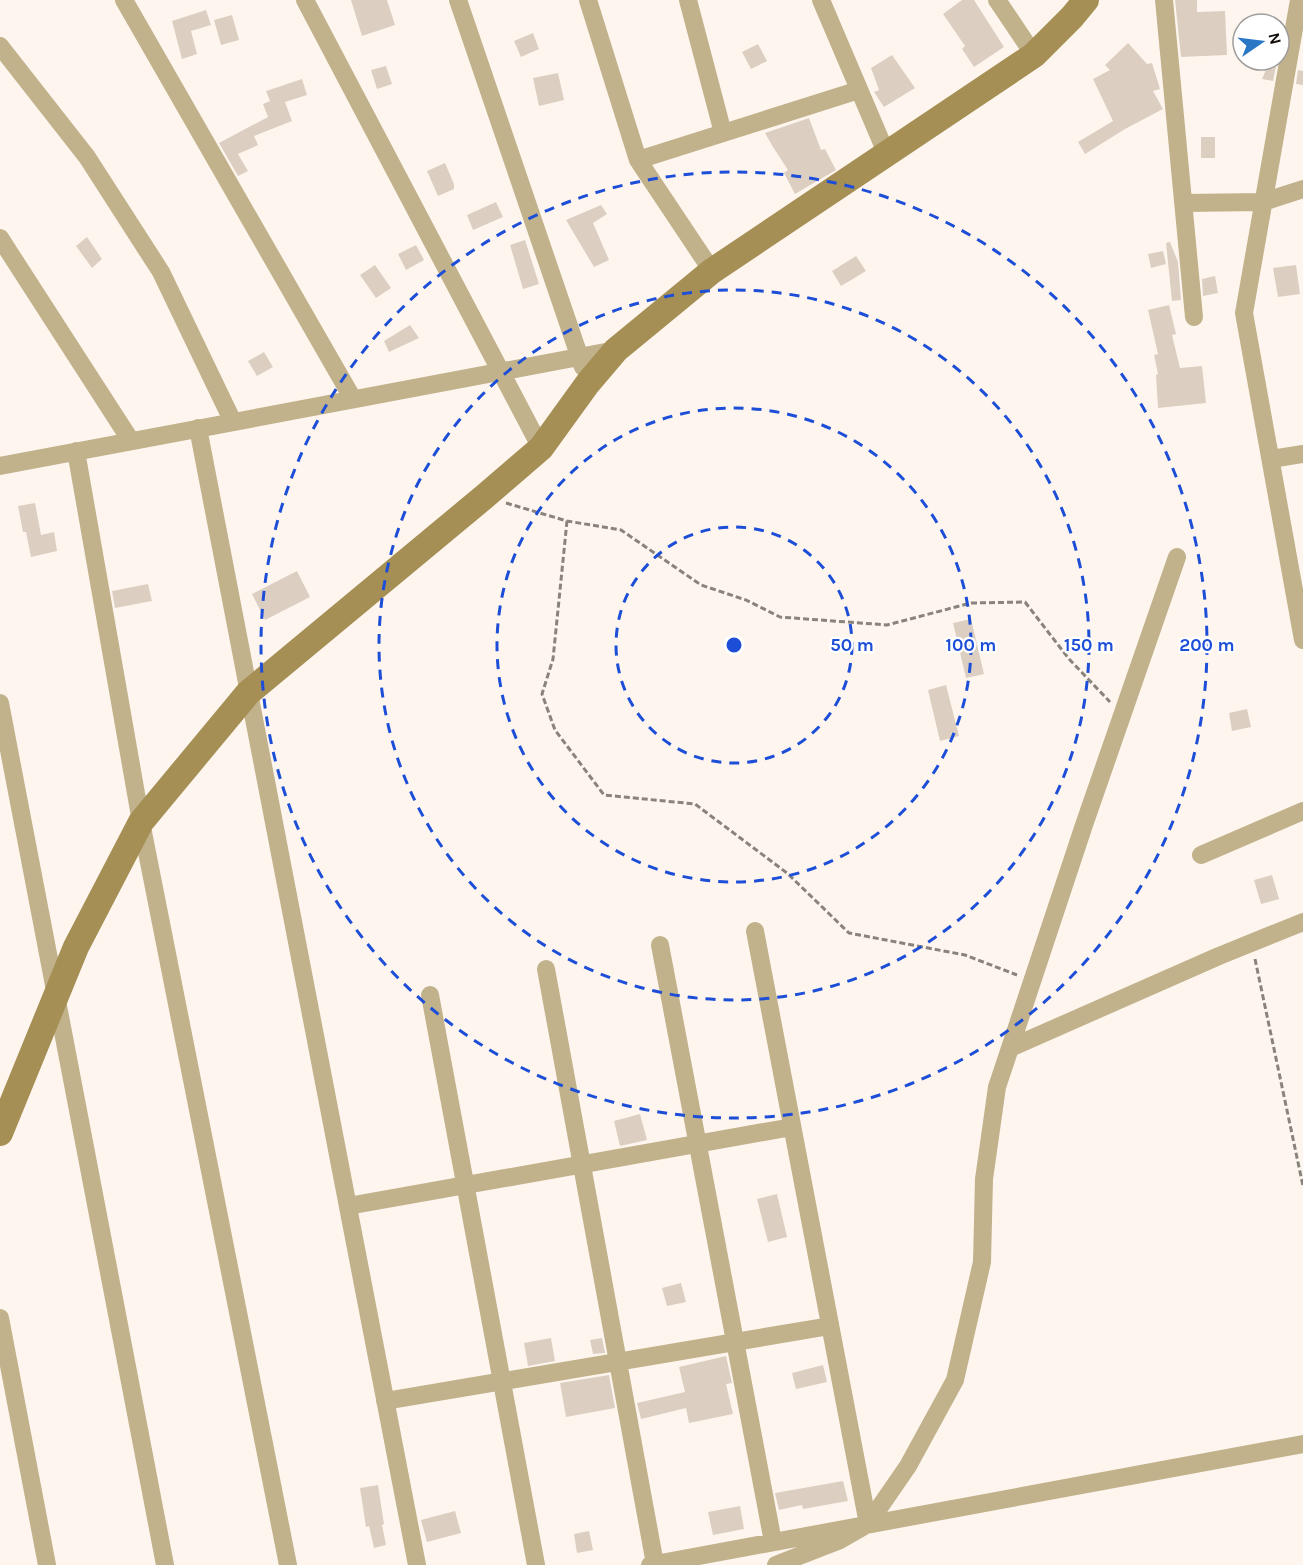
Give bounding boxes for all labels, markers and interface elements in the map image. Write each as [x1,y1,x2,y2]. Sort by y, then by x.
north arrow [1231,12,1291,72]
text: N [1264,31,1286,46]
text: 50 m [830,634,874,656]
text: 100 m [946,634,996,656]
text: 150 m [1064,634,1114,656]
text: 200 m [1179,634,1235,656]
centre of rings [724,635,744,655]

